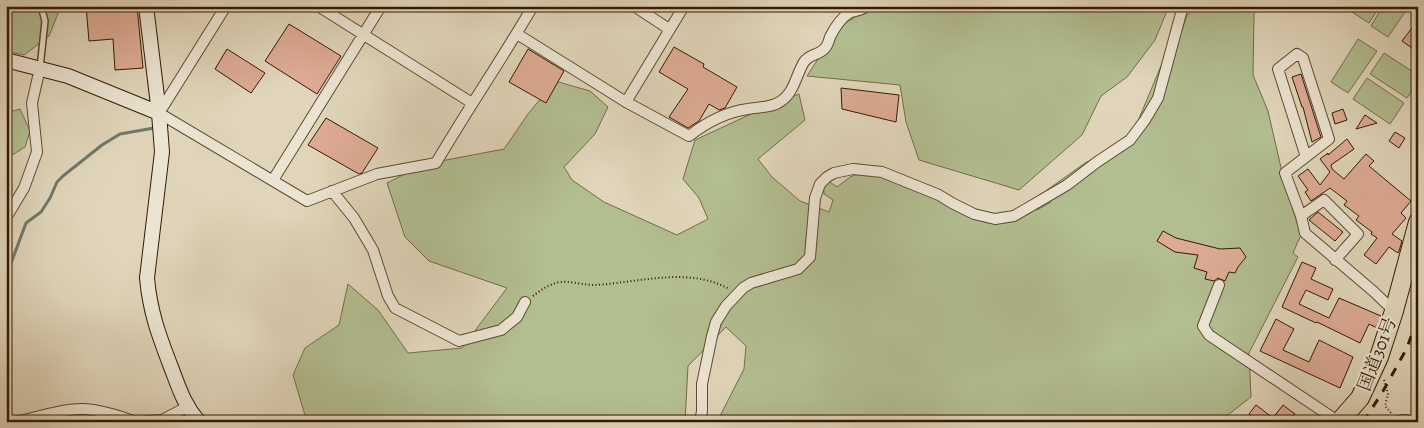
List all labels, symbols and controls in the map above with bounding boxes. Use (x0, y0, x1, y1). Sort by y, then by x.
street label: 国道301号 (1352, 314, 1402, 394)

